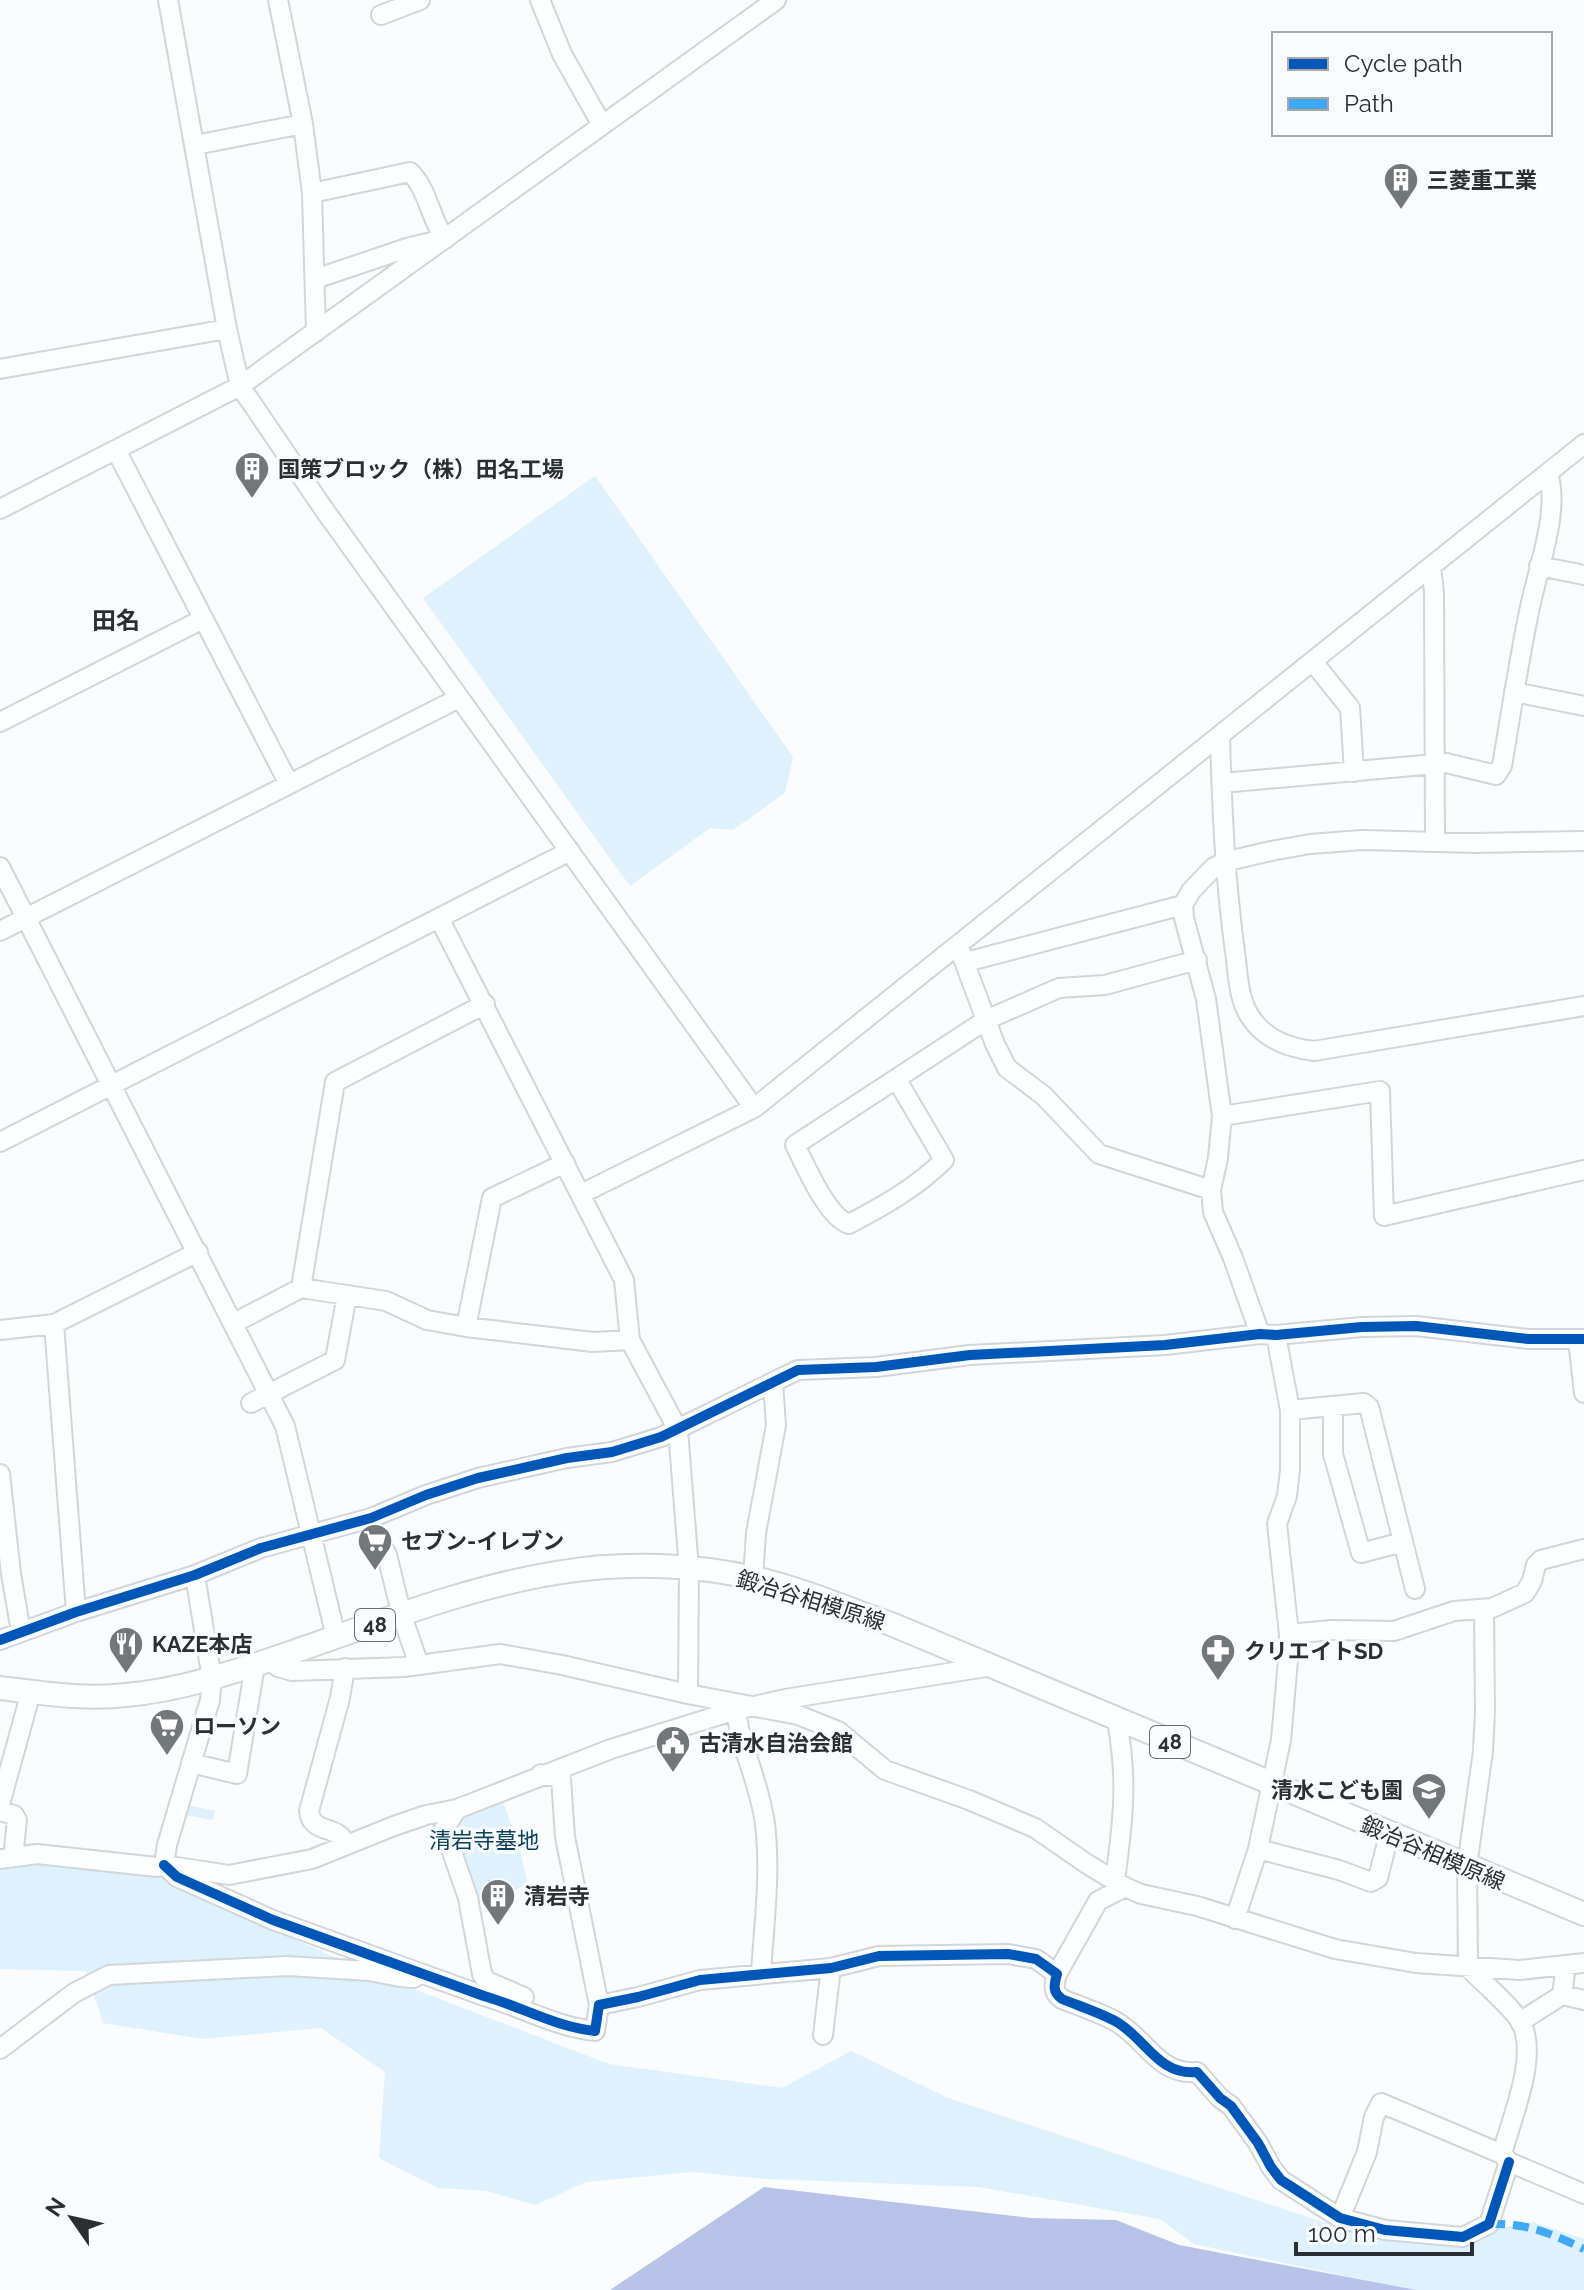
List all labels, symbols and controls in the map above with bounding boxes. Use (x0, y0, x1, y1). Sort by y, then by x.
legend (1272, 32, 1552, 136)
text: Cycle path (1344, 49, 1463, 78)
text: Path (1344, 89, 1394, 118)
building icon: 三菱重工業 (1382, 161, 1420, 211)
place label: 三菱重工業 (1427, 167, 1537, 193)
building icon: 国策ブロック（株）田名工場 (233, 450, 271, 500)
place label: 国策ブロック（株）田名工場 (278, 456, 564, 482)
district label: 田名 (92, 606, 140, 635)
supermarket icon: セブン-イレブン (356, 1522, 394, 1572)
place label: セブン-イレブン (401, 1528, 564, 1554)
street label: 鍛冶谷相模原線 (734, 1565, 888, 1635)
road number: 48 (355, 1609, 395, 1641)
restaurant icon: KAZE本店 (107, 1625, 145, 1675)
place label: KAZE本店 (152, 1631, 253, 1657)
pharmacy icon: クリエイトSD (1199, 1632, 1237, 1682)
place label: クリエイトSD (1244, 1638, 1383, 1664)
supermarket icon: ローソン (148, 1707, 186, 1757)
place label: ローソン (193, 1713, 281, 1739)
public building icon: 古清水自治会館 (654, 1724, 692, 1774)
road number: 48 (1150, 1726, 1190, 1758)
place label: 古清水自治会館 (699, 1730, 853, 1756)
school or university icon: 清水こども園 (1410, 1771, 1448, 1821)
place label: 清水こども園 (1271, 1777, 1403, 1803)
street label: 鍛冶谷相模原線 (1357, 1811, 1509, 1895)
park label: 清岩寺墓地 (429, 1827, 539, 1853)
building icon: 清岩寺 (479, 1877, 517, 1927)
place label: 清岩寺 (524, 1883, 590, 1909)
north arrow (32, 2178, 112, 2258)
text: N (40, 2193, 71, 2221)
scale bar (1296, 2206, 1472, 2256)
text: 100 m (1308, 2219, 1376, 2248)

